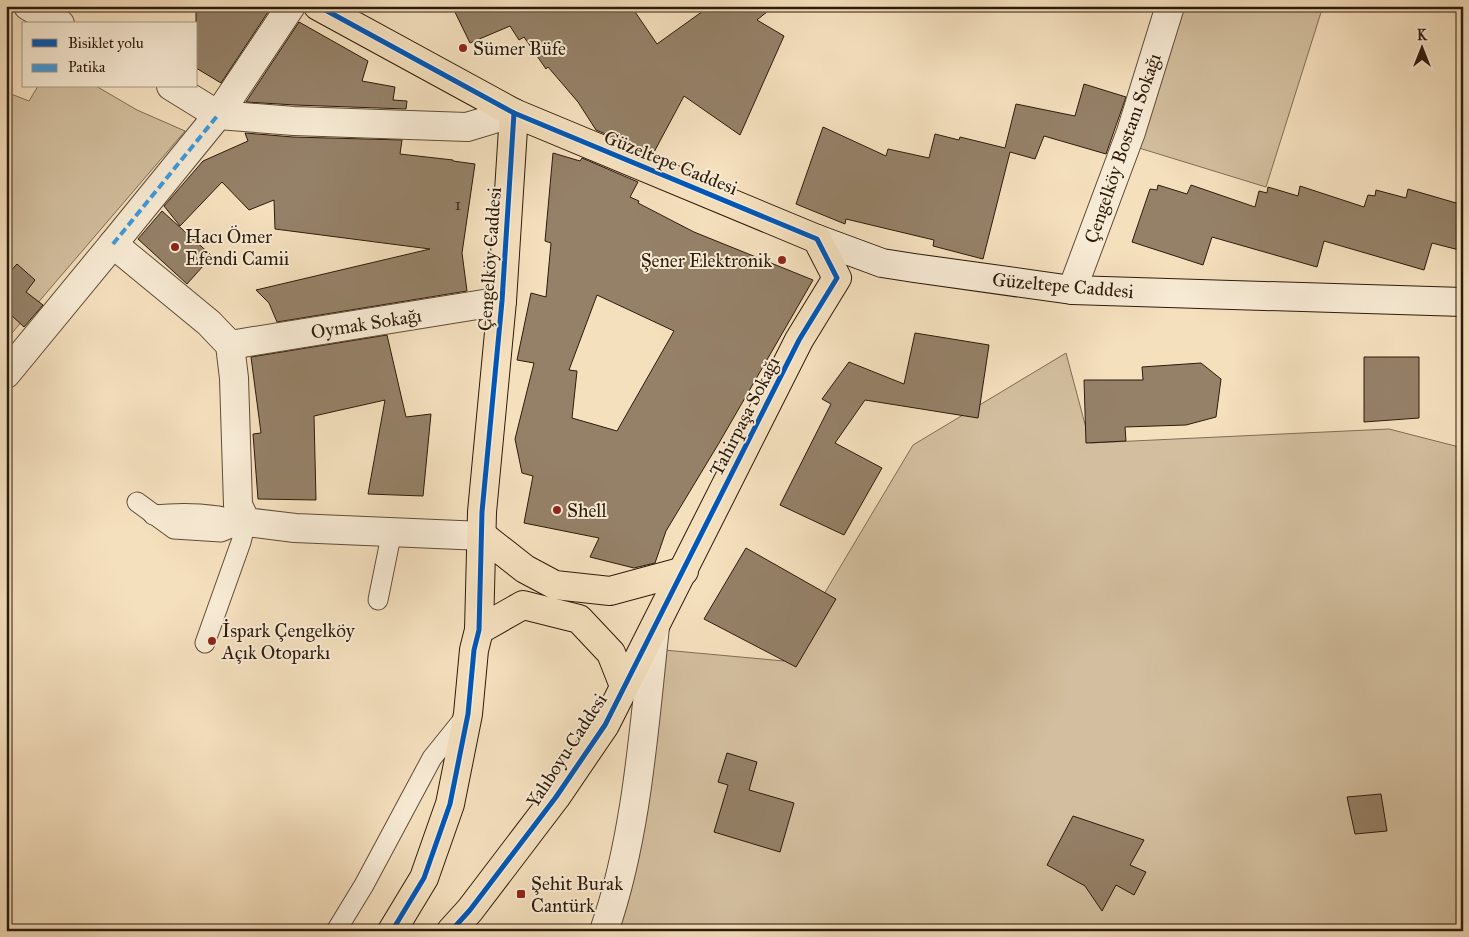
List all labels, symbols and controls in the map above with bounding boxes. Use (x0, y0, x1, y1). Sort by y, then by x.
legend (22, 22, 198, 88)
north arrow (1396, 22, 1446, 72)
text: K (1417, 27, 1428, 44)
text: Bisiklet yolu (68, 34, 144, 52)
place label: Sümer Büfe (473, 37, 566, 60)
marker: Sümer Büfe (457, 42, 469, 54)
street label: Çengelköy Bostanı Sokağı (1079, 50, 1167, 246)
text: Patika (68, 58, 106, 76)
street label: Güzeltepe Caddesi (601, 125, 741, 200)
street label: Çengelköy Caddesi (473, 186, 507, 332)
house number: 1 (455, 195, 461, 214)
place label: Hacı Ömer Efendi Camii (185, 225, 289, 270)
marker: Hacı Ömer Efendi Camii (169, 241, 181, 253)
place label: Şener Elektronik (641, 249, 772, 272)
marker: Şener Elektronik (776, 254, 788, 266)
street label: Güzeltepe Caddesi (991, 268, 1135, 303)
street label: Oymak Sokağı (309, 303, 423, 345)
street label: Tahirpaşa Sokağı (704, 353, 785, 480)
place label: Shell (567, 499, 607, 522)
marker: Shell (551, 504, 563, 516)
place label: İspark Çengelköy Açık Otoparkı (221, 619, 356, 664)
marker: İspark Çengelköy Açık Otoparkı (206, 635, 218, 647)
street label: Yalıboyu Caddesi (521, 689, 612, 812)
place label: Şehit Burak Cantürk (531, 872, 623, 917)
marker: Şehit Burak Cantürk (515, 888, 527, 900)

